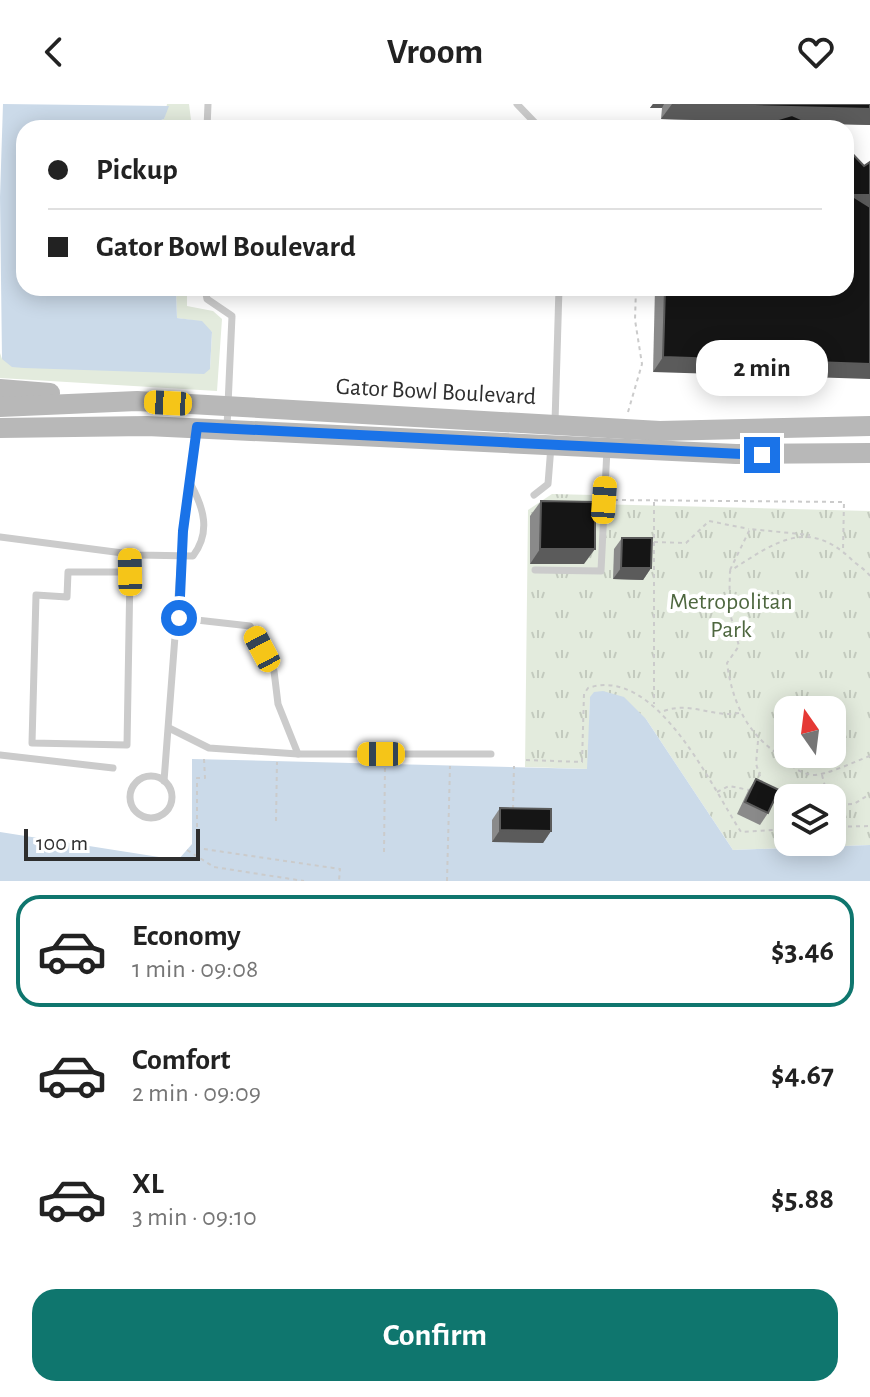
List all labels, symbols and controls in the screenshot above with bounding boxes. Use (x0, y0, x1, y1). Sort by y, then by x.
icon: back (32, 30, 76, 74)
icon: heart (794, 30, 838, 74)
text: Vroom (387, 34, 483, 70)
text: Pickup (96, 155, 178, 185)
text: Gator Bowl Boulevard (96, 232, 356, 262)
callout: 2 min (696, 339, 828, 395)
text: 2 min (733, 355, 791, 381)
street label: Gator Bowl Boulevard (335, 375, 537, 409)
car (143, 390, 193, 416)
route end (744, 437, 780, 473)
car (590, 475, 618, 525)
car (118, 548, 142, 596)
park label: Metropolitan Park (669, 590, 793, 642)
route start (161, 600, 197, 636)
car (240, 622, 284, 676)
north arrow (774, 696, 846, 768)
map controls (774, 696, 846, 856)
car (357, 742, 405, 766)
button: layers (774, 784, 846, 856)
scale bar (24, 825, 200, 861)
text: 100 m (36, 832, 88, 854)
icon: car (36, 915, 108, 987)
text: Economy (132, 921, 241, 951)
text: $3.46 (771, 936, 834, 966)
text: 1 min · 09:08 (132, 956, 258, 982)
icon: car (36, 1039, 108, 1111)
text: Comfort (132, 1045, 231, 1075)
text: $4.67 (771, 1060, 834, 1090)
text: 2 min · 09:09 (132, 1080, 261, 1106)
icon: car (36, 1163, 108, 1235)
text: XL (132, 1169, 164, 1199)
text: $5.88 (771, 1184, 834, 1214)
text: 3 min · 09:10 (132, 1204, 257, 1230)
button: Confirm (32, 1289, 838, 1381)

